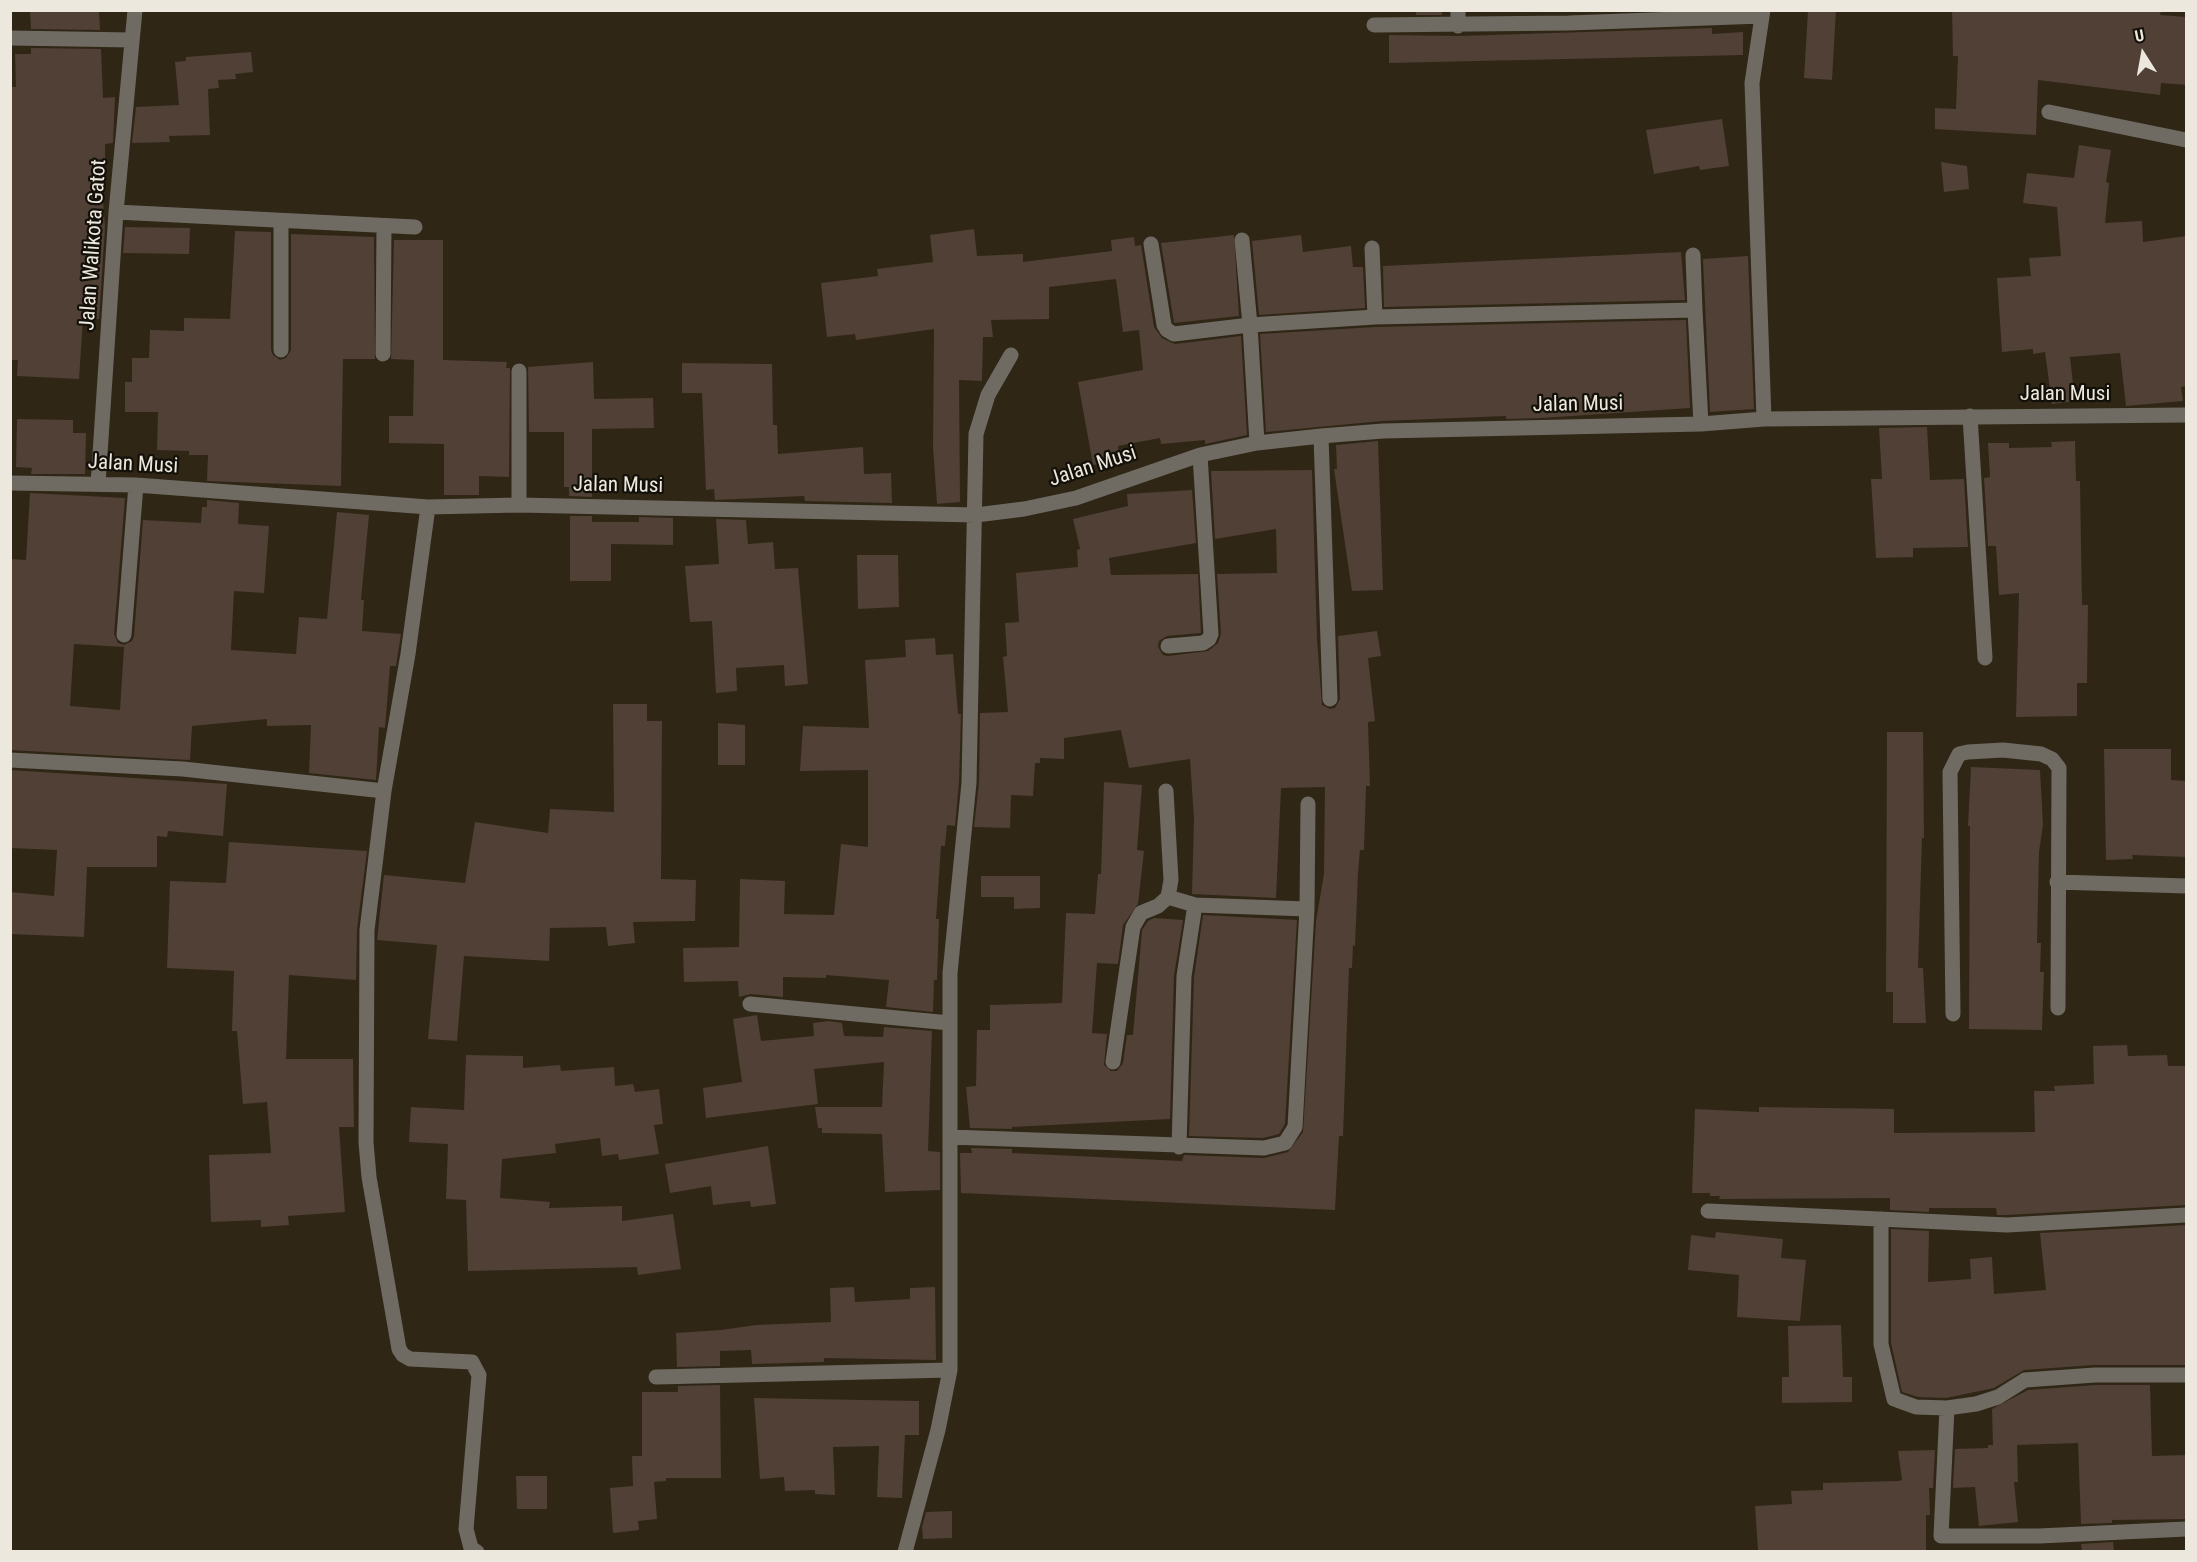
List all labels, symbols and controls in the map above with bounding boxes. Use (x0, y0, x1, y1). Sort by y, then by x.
north arrow (2113, 24, 2173, 84)
text: U (2133, 26, 2146, 46)
street label: Jalan Walikota Gatot (75, 158, 113, 332)
street label: Jalan Musi (2020, 382, 2110, 408)
street label: Jalan Musi (1533, 392, 1623, 418)
street label: Jalan Musi (1046, 441, 1140, 493)
street label: Jalan Musi (87, 450, 179, 480)
street label: Jalan Musi (573, 473, 663, 499)

